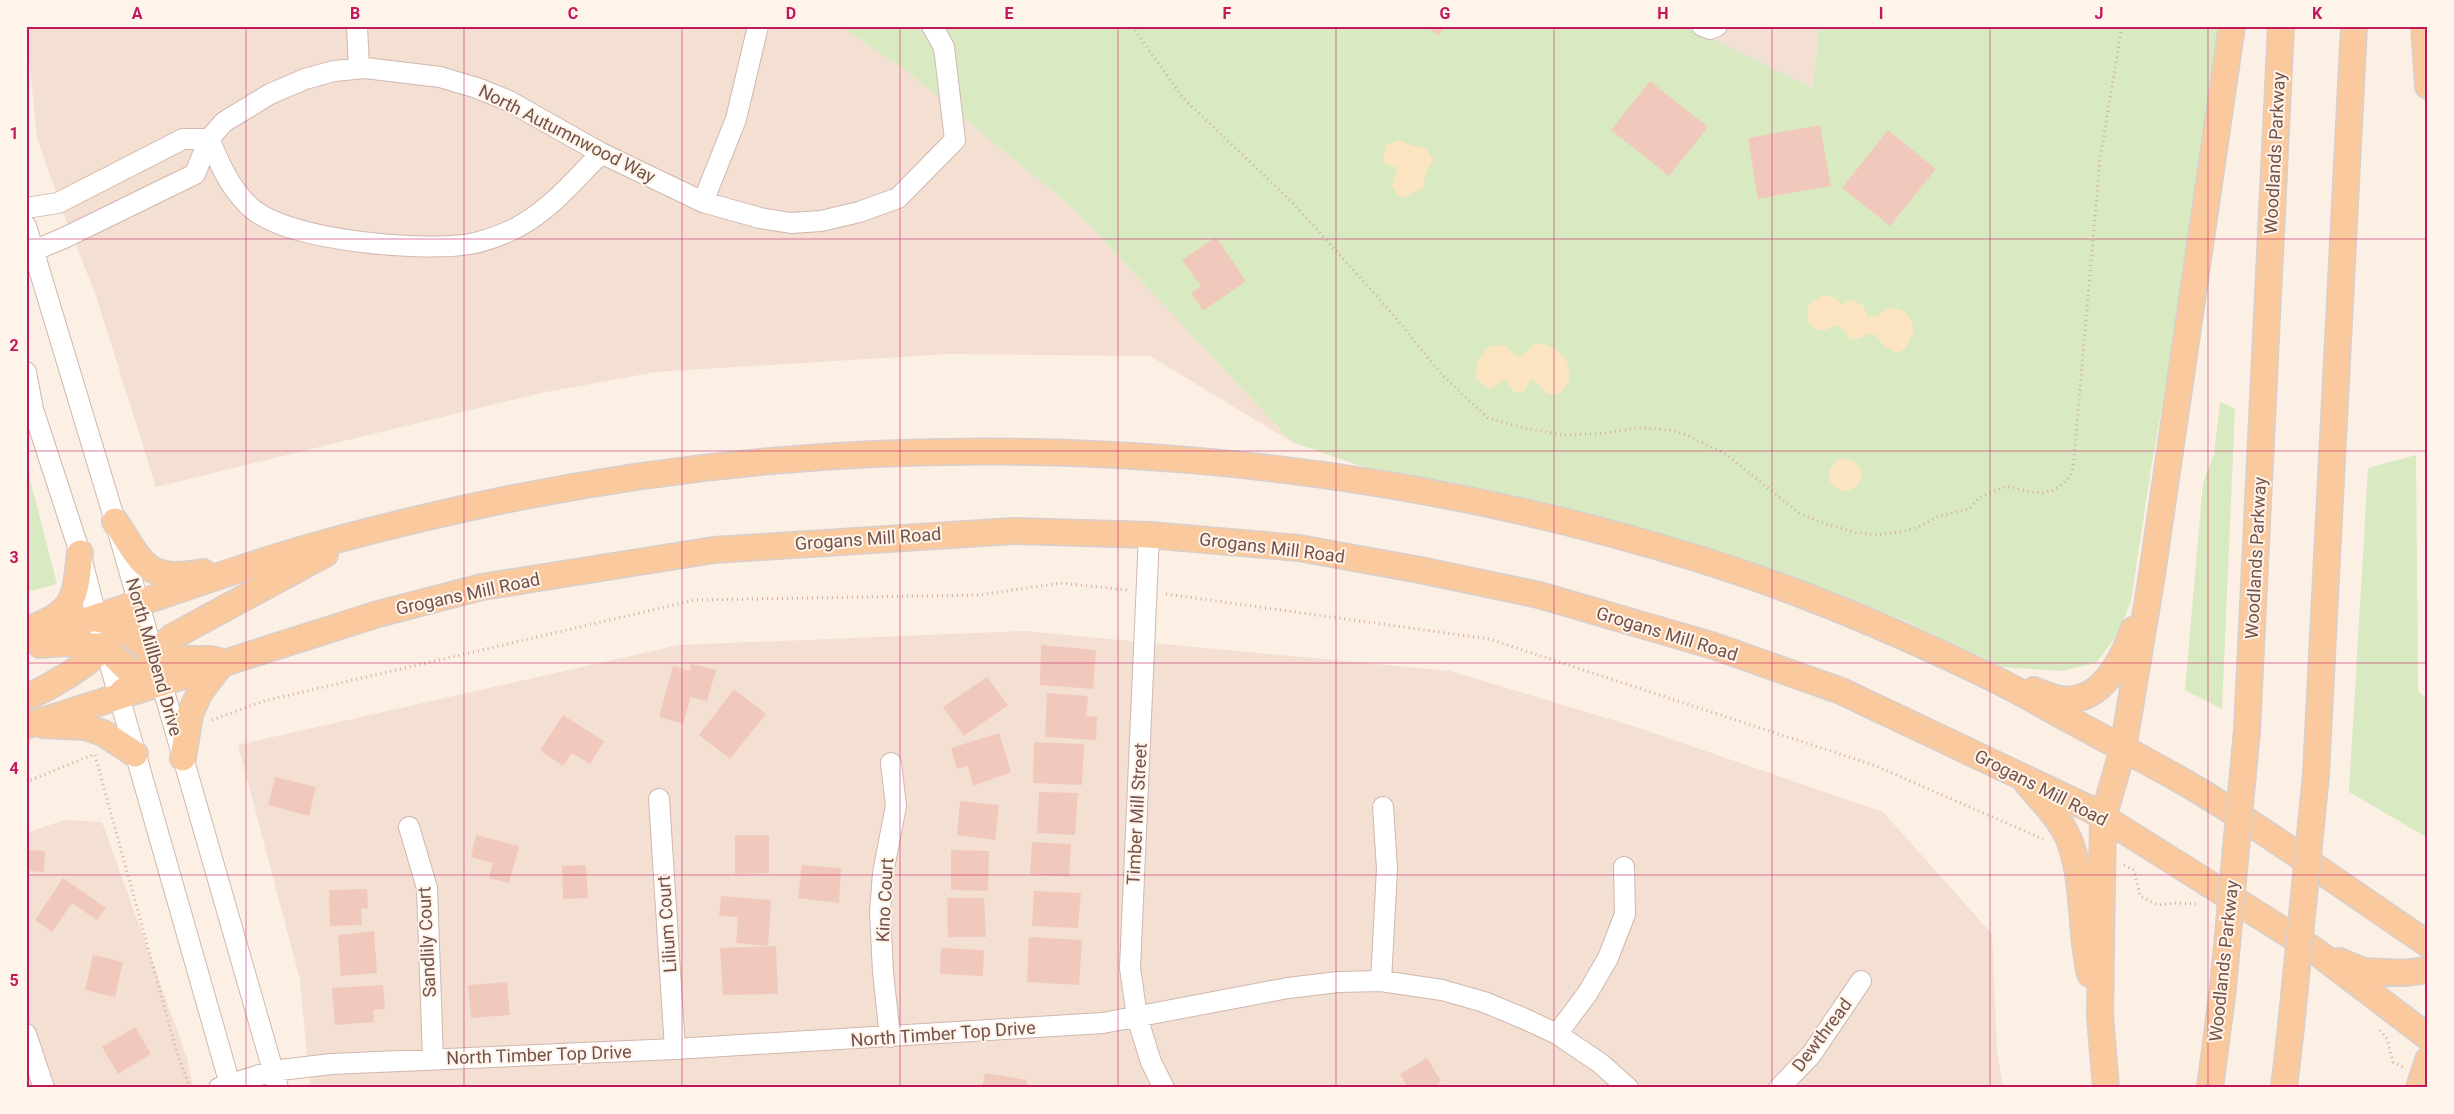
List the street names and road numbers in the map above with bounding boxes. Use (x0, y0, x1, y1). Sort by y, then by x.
street label: Woodlands Parkway (2260, 71, 2289, 235)
street label: North Autumnwood Way (475, 80, 660, 188)
street label: Woodlands Parkway (2241, 476, 2270, 640)
street label: Grogans Mill Road (794, 523, 942, 554)
street label: Grogans Mill Road (1198, 528, 1346, 567)
street label: Grogans Mill Road (394, 568, 542, 619)
street label: North Millbend Drive (122, 575, 187, 738)
street label: Grogans Mill Road (1594, 602, 1740, 665)
street label: Timber Mill Street (1122, 742, 1151, 885)
street label: Grogans Mill Road (1971, 745, 2111, 830)
street label: Kino Court (872, 857, 897, 943)
street label: Lilium Court (653, 875, 680, 973)
street label: Woodlands Parkway (2205, 879, 2242, 1043)
street label: Sandlily Court (413, 886, 440, 998)
street label: Dewthread (1787, 994, 1856, 1075)
street label: North Timber Top Drive (850, 1017, 1036, 1050)
street label: North Timber Top Drive (446, 1041, 632, 1068)

